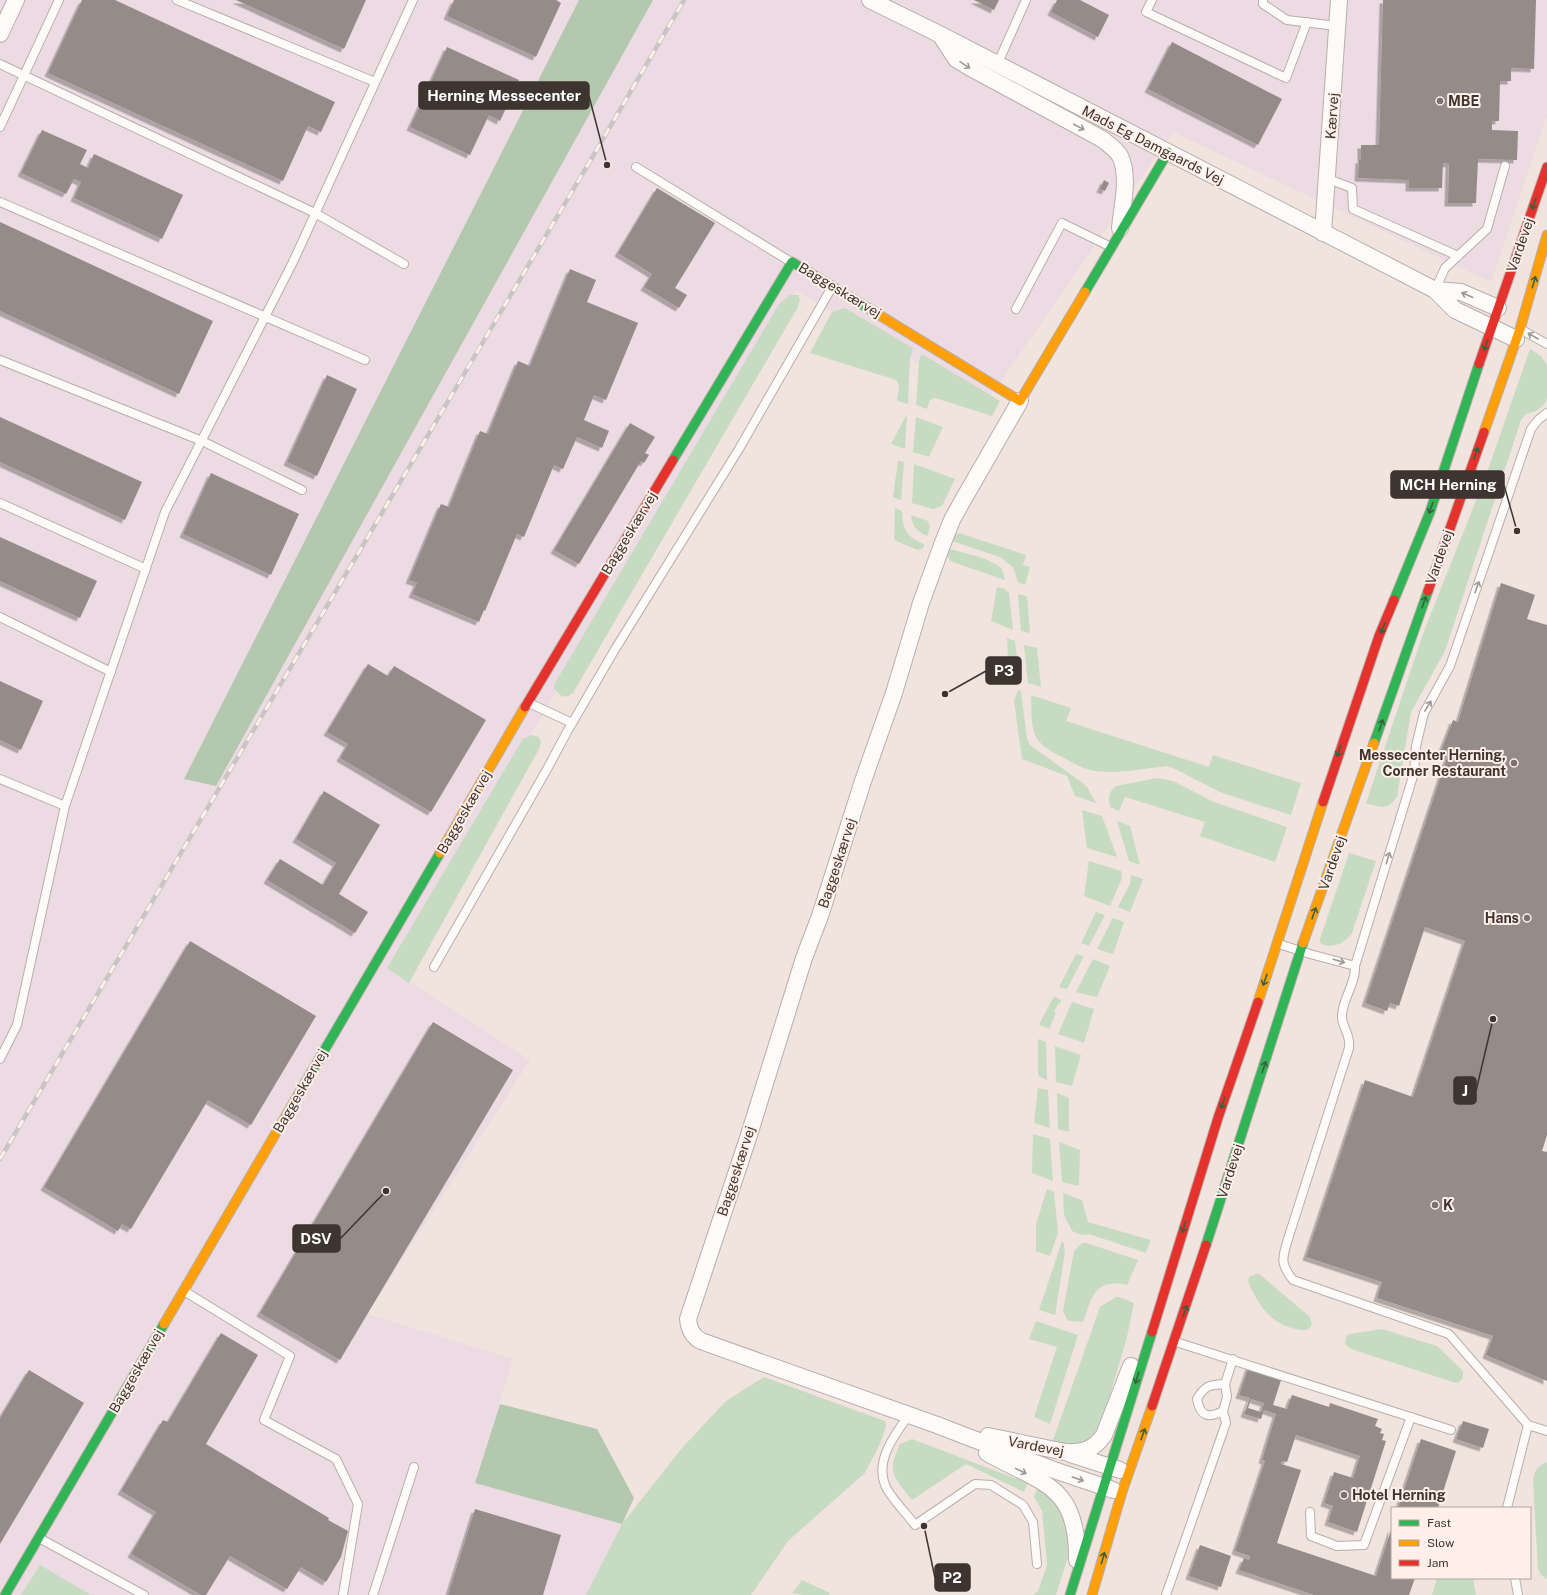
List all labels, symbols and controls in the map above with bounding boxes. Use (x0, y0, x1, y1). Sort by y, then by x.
one-way arrow (959, 61, 970, 69)
callout: Herning Messecenter (419, 82, 589, 109)
text: Herning Messecenter (427, 87, 581, 104)
street label: Kærvej (1322, 92, 1342, 140)
place label: MBE (1448, 93, 1480, 109)
marker: MBE (1435, 96, 1445, 106)
street label: Mads Eg Damgaards Vej (1079, 102, 1227, 188)
one-way arrow (1073, 124, 1085, 131)
one-way arrow (1530, 197, 1537, 210)
street label: Vardevej (1503, 216, 1537, 274)
street label: Baggeskærvej (796, 259, 884, 321)
one-way arrow (1530, 275, 1538, 288)
one-way arrow (1462, 290, 1474, 298)
one-way arrow (1528, 332, 1540, 340)
one-way arrow (1481, 338, 1489, 350)
one-way arrow (1472, 447, 1480, 459)
callout: MCH Herning (1391, 471, 1504, 498)
text: MCH Herning (1400, 476, 1497, 493)
street label: Baggeskærvej (598, 489, 660, 577)
one-way arrow (1426, 501, 1434, 513)
street label: Vardevej (1422, 528, 1456, 586)
one-way arrow (1474, 581, 1482, 593)
one-way arrow (1420, 596, 1428, 608)
one-way arrow (1378, 622, 1386, 634)
callout: P3 (986, 657, 1021, 684)
text: P3 (994, 662, 1014, 679)
one-way arrow (1424, 701, 1432, 712)
one-way arrow (1377, 719, 1385, 731)
one-way arrow (1335, 745, 1343, 757)
place label: Messecenter Herning, Corner Restaurant (1359, 747, 1506, 779)
marker: Messecenter Herning, Corner Restaurant (1509, 758, 1519, 768)
street label: Baggeskærvej (434, 767, 494, 857)
street label: Baggeskærvej (815, 816, 859, 910)
street label: Vardevej (1315, 834, 1349, 892)
one-way arrow (1385, 852, 1392, 865)
one-way arrow (1311, 908, 1319, 920)
place label: Hans (1485, 910, 1519, 926)
marker: Hans (1522, 913, 1532, 923)
one-way arrow (1332, 958, 1345, 966)
one-way arrow (1261, 974, 1269, 986)
street label: Baggeskærvej (270, 1046, 330, 1136)
one-way arrow (1260, 1062, 1268, 1074)
callout: J (1454, 1077, 1476, 1104)
text: J (1462, 1082, 1468, 1099)
one-way arrow (1219, 1096, 1226, 1109)
street label: Baggeskærvej (714, 1124, 758, 1218)
street label: Vardevej (1214, 1142, 1246, 1200)
place label: K (1443, 1197, 1453, 1213)
marker: K (1430, 1200, 1440, 1210)
one-way arrow (1180, 1221, 1187, 1234)
callout: DSV (293, 1225, 340, 1252)
text: DSV (300, 1230, 332, 1247)
one-way arrow (1182, 1304, 1189, 1317)
street label: Baggeskærvej (106, 1326, 166, 1416)
one-way arrow (1133, 1371, 1140, 1384)
one-way arrow (1139, 1428, 1147, 1440)
street label: Vardevej (1007, 1433, 1065, 1459)
one-way arrow (1014, 1468, 1026, 1475)
one-way arrow (1072, 1475, 1084, 1483)
place label: Hotel Herning (1352, 1487, 1446, 1503)
marker: Hotel Herning (1339, 1490, 1349, 1500)
legend (1391, 1507, 1531, 1579)
text: Fast (1427, 1516, 1452, 1530)
text: Slow (1427, 1536, 1455, 1550)
one-way arrow (1100, 1551, 1107, 1564)
text: Jam (1427, 1556, 1449, 1570)
callout: P2 (935, 1564, 970, 1591)
text: P2 (942, 1569, 962, 1586)

